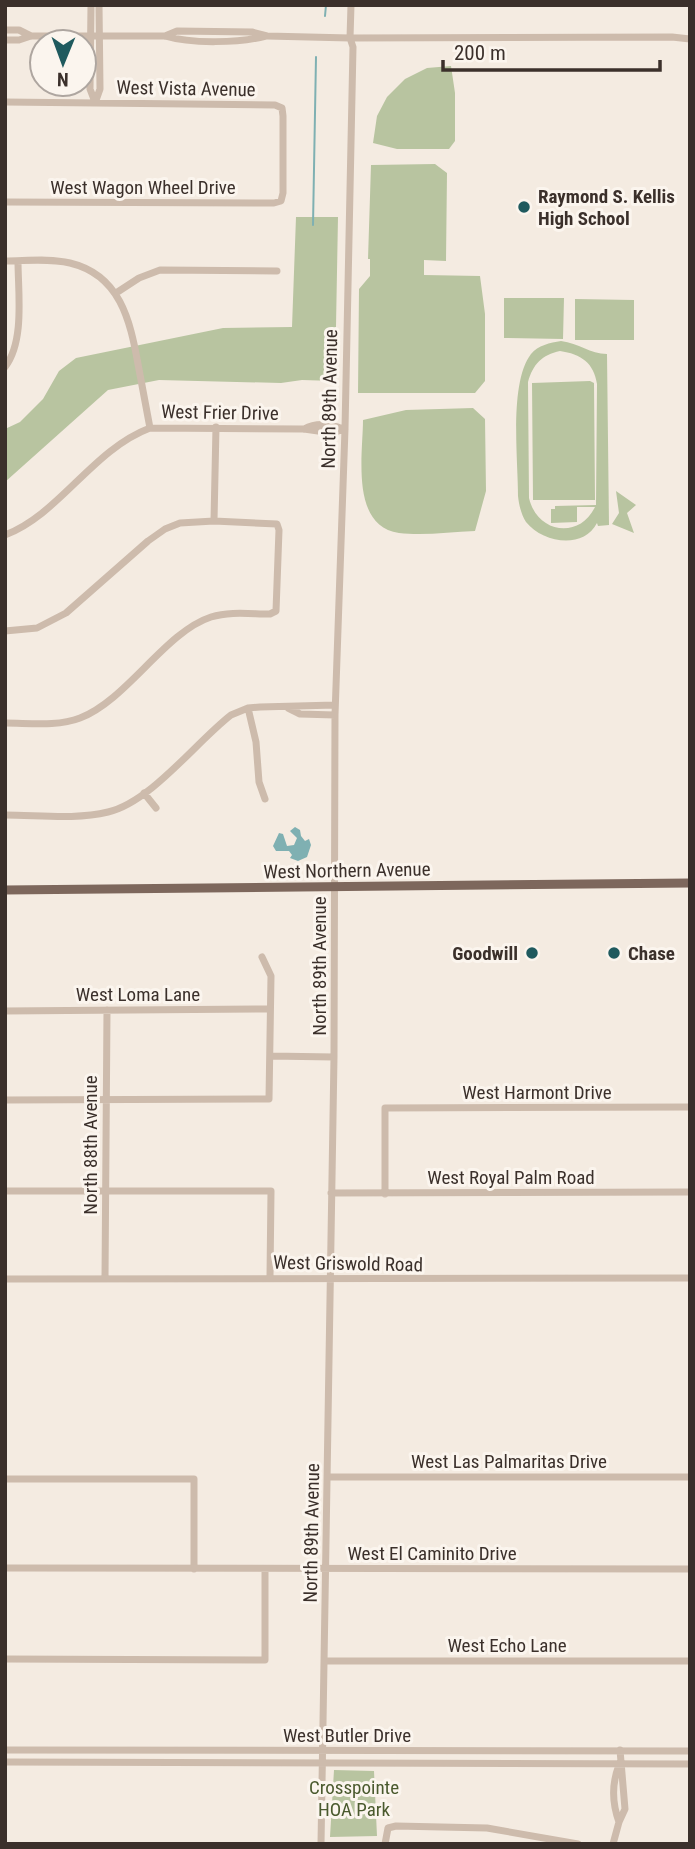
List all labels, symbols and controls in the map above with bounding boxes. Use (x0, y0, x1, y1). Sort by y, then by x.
north arrow (28, 28, 98, 98)
scale bar (443, 28, 660, 72)
text: 200 m (454, 41, 506, 65)
text: N (57, 68, 69, 91)
street label: West Vista Avenue (116, 76, 256, 101)
street label: West Wagon Wheel Drive (50, 176, 236, 199)
place label: Raymond S. Kellis High School (538, 185, 675, 230)
marker: Raymond S. Kellis High School (516, 199, 532, 215)
street label: North 89th Avenue (317, 329, 342, 469)
street label: West Frier Drive (161, 400, 279, 425)
street label: West Northern Avenue (263, 858, 431, 883)
street label: North 89th Avenue (308, 896, 331, 1036)
place label: Goodwill (452, 942, 518, 965)
place label: Chase (628, 942, 675, 965)
marker: Goodwill (524, 945, 540, 961)
marker: Chase (606, 945, 622, 961)
street label: West Loma Lane (76, 983, 200, 1006)
street label: North 88th Avenue (79, 1075, 102, 1215)
street label: West Harmont Drive (462, 1081, 612, 1104)
street label: West Royal Palm Road (427, 1166, 595, 1189)
street label: West Griswold Road (273, 1251, 423, 1276)
street label: West Las Palmaritas Drive (411, 1450, 607, 1473)
street label: North 89th Avenue (299, 1463, 324, 1603)
street label: West El Caminito Drive (347, 1542, 517, 1565)
street label: West Echo Lane (447, 1634, 567, 1657)
street label: West Butler Drive (283, 1724, 411, 1747)
park label: Crosspointe HOA Park (309, 1776, 399, 1821)

